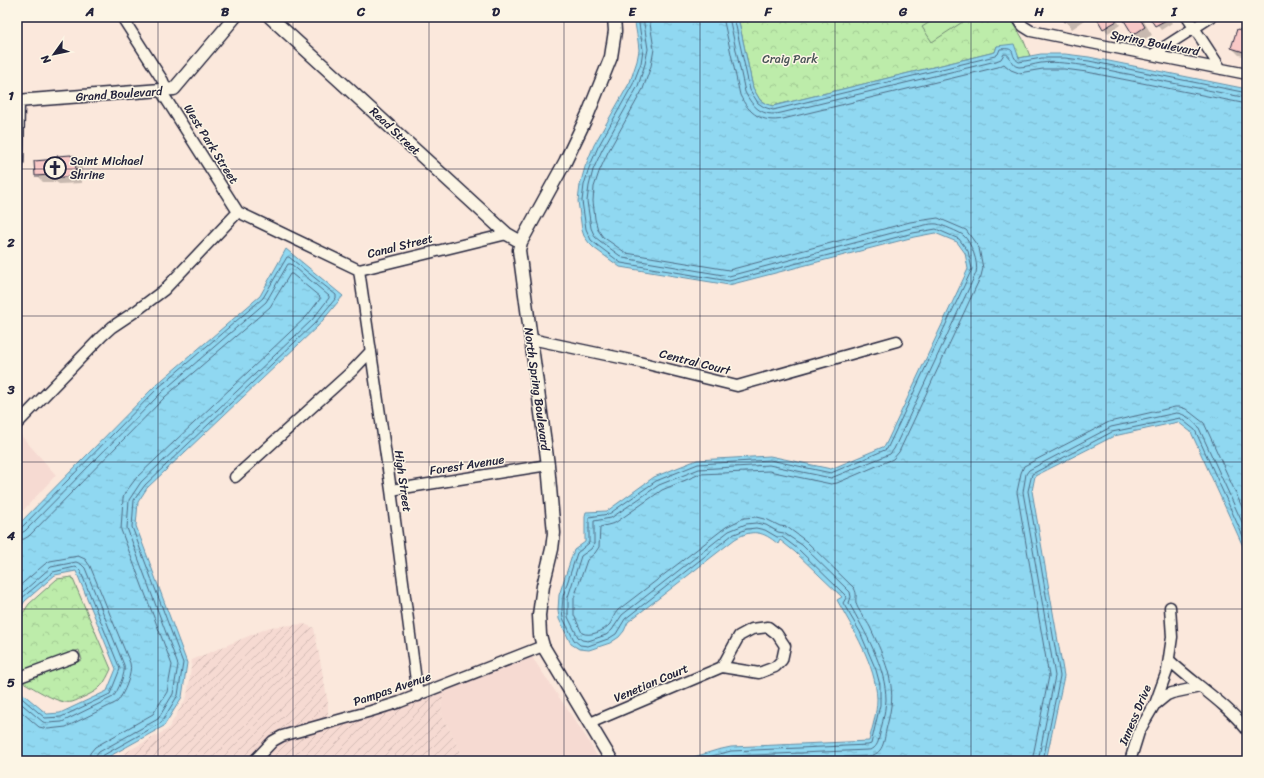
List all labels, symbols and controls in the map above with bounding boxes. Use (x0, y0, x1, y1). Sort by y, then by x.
text: A (85, 0, 94, 23)
text: B (221, 0, 230, 23)
text: C (356, 0, 366, 23)
text: D (492, 0, 500, 23)
text: E (628, 0, 637, 23)
text: F (763, 0, 772, 23)
text: G (898, 0, 908, 23)
text: H (1033, 0, 1044, 23)
text: I (1170, 0, 1178, 23)
street label: Spring Boulevard (1109, 24, 1202, 63)
north arrow (34, 34, 74, 74)
park label: Craig Park (762, 48, 818, 70)
text: N (36, 50, 57, 68)
street label: Grand Boulevard (75, 80, 165, 108)
text: 1 (8, 84, 14, 107)
street label: West Park Street (178, 100, 244, 188)
street label: Read Street (364, 101, 426, 161)
place label: Saint Michael Shrine (70, 150, 144, 186)
church icon: Saint Michael Shrine (42, 155, 68, 181)
street label: Canal Street (365, 227, 435, 265)
text: 2 (6, 231, 15, 254)
street label: North Spring Boulevard (517, 326, 557, 453)
street label: Central Court (657, 343, 734, 382)
text: 3 (6, 378, 15, 401)
street label: Forest Avenue (428, 448, 506, 482)
street label: High Street (388, 449, 418, 513)
text: 4 (6, 524, 16, 547)
street label: Venetian Court (610, 657, 692, 709)
street label: Pampas Avenue (350, 665, 434, 713)
text: 5 (7, 671, 15, 694)
street label: Inness Drive (1112, 681, 1158, 750)

